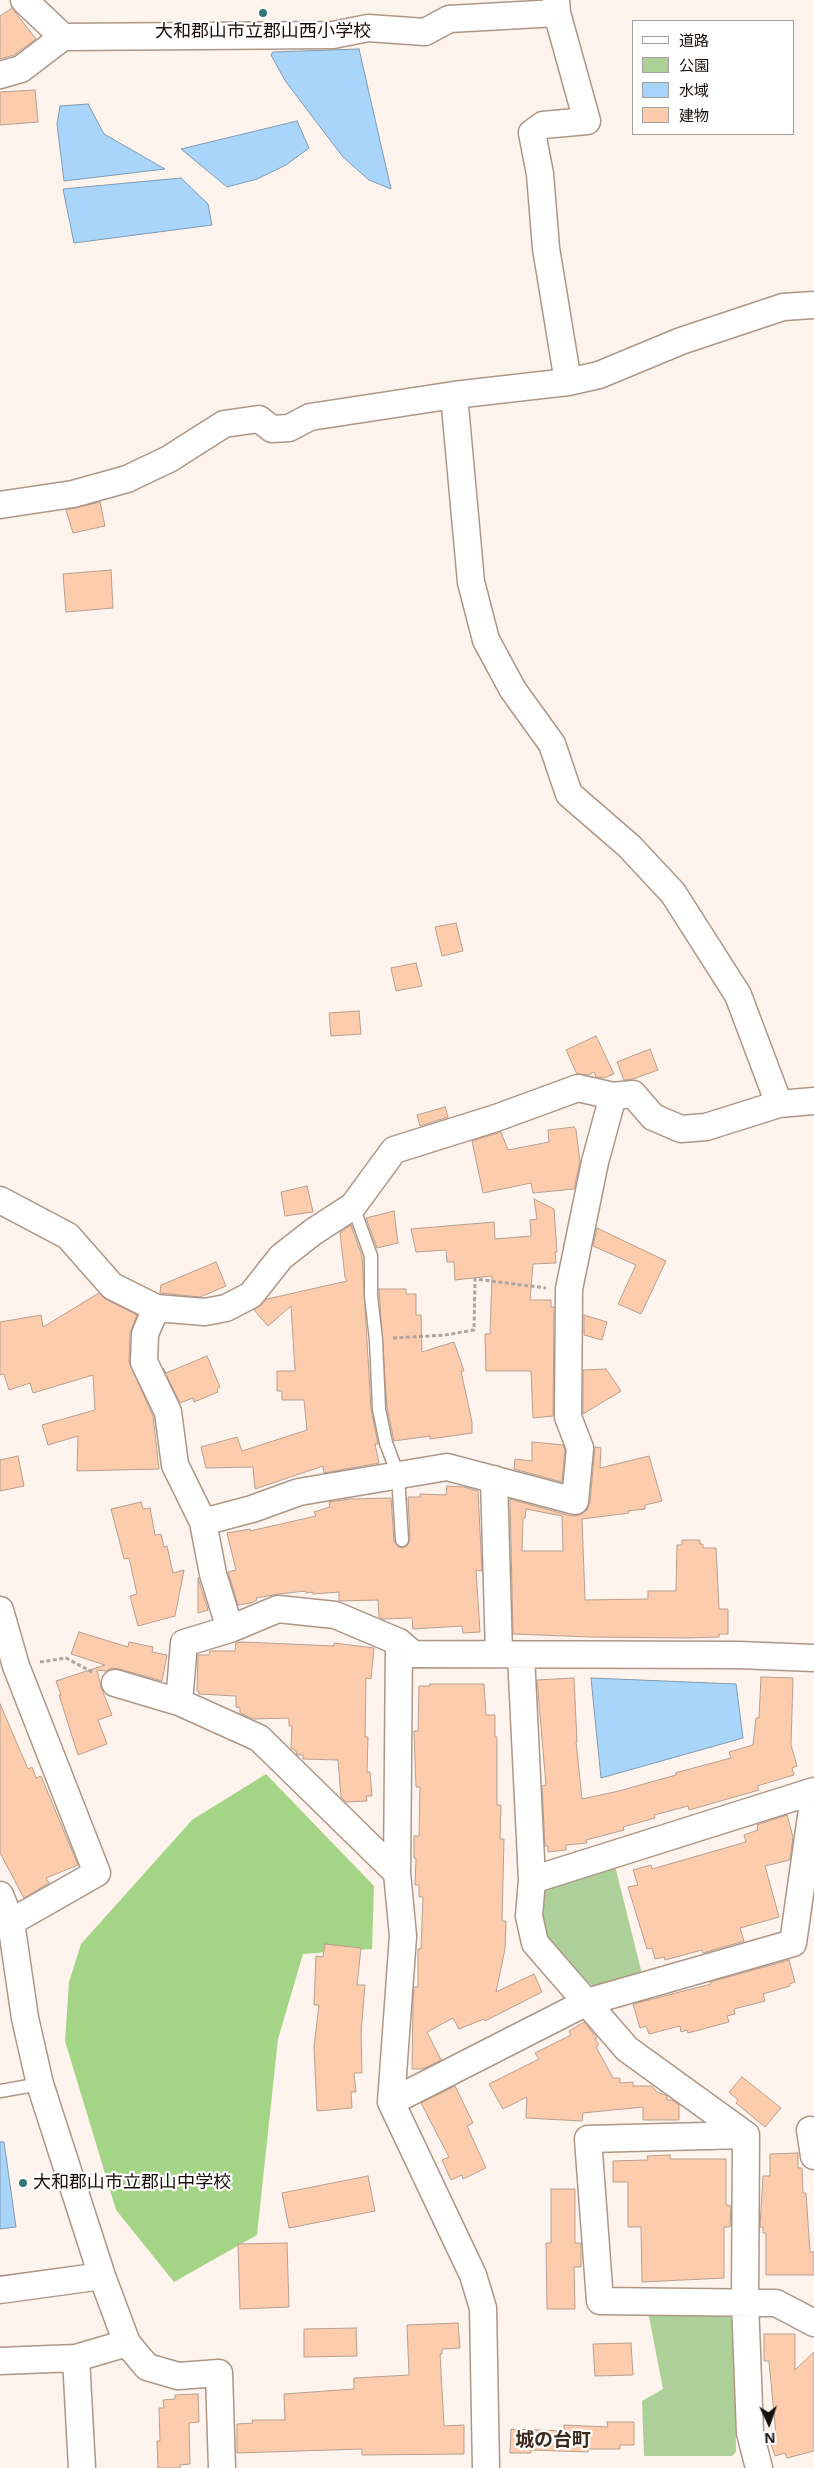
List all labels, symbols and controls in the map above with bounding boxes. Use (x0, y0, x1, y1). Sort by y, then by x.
marker: 大和郡山市立郡山西小学校 (257, 7, 269, 19)
legend (632, 20, 794, 135)
place label: 大和郡山市立郡山西小学校 (155, 21, 371, 43)
text: 道路 (679, 30, 709, 50)
text: 公園 (679, 55, 709, 75)
text: 水域 (679, 80, 709, 100)
text: 建物 (679, 105, 709, 125)
place label: 大和郡山市立郡山中学校 (33, 2172, 231, 2194)
marker: 大和郡山市立郡山中学校 (17, 2177, 29, 2189)
north arrow (744, 2398, 794, 2448)
text: N (764, 2429, 776, 2448)
district label: 城の台町 (515, 2430, 591, 2452)

